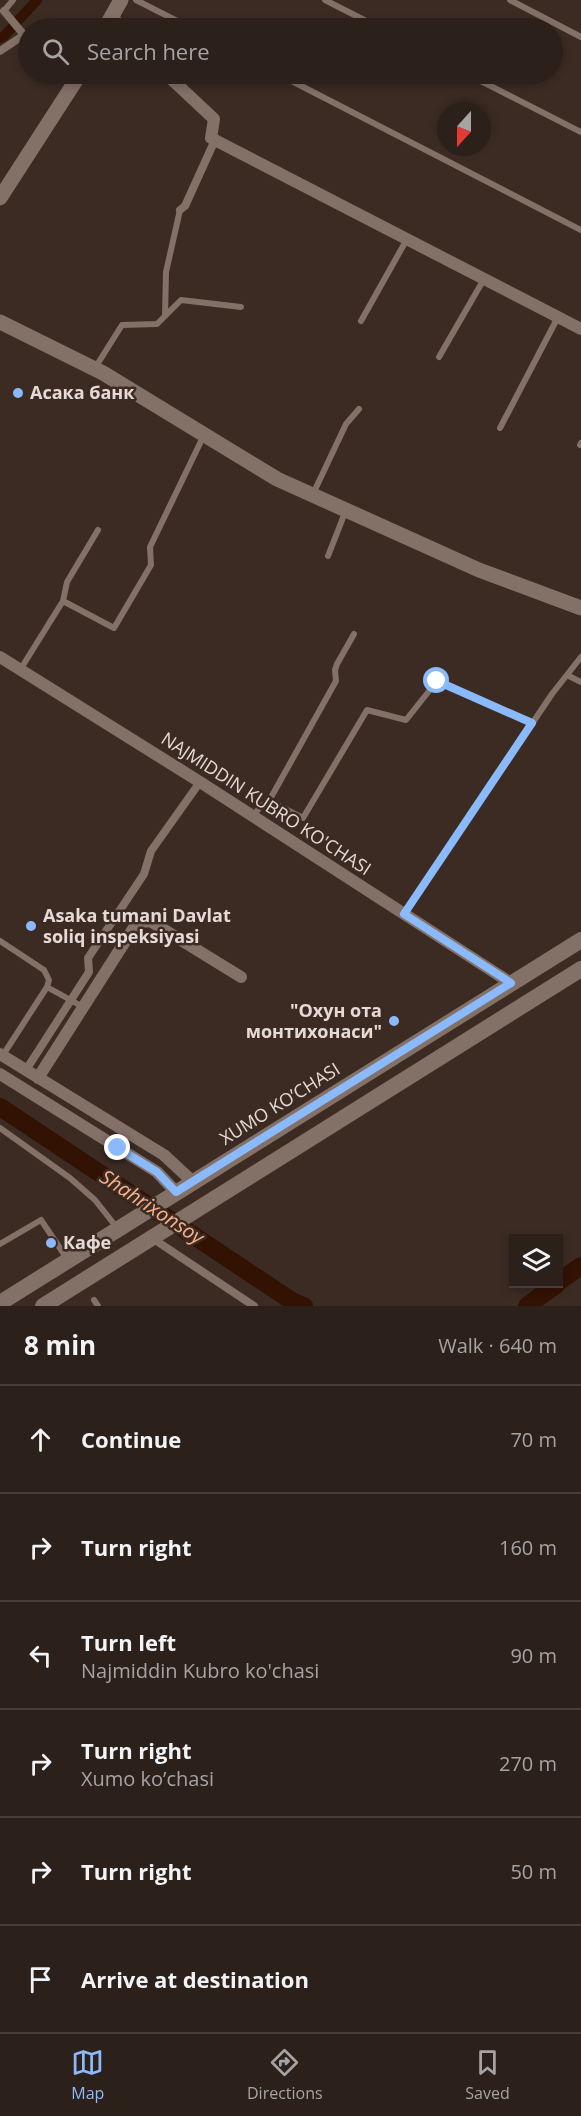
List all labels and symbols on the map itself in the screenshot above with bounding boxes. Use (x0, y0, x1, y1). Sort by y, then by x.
north arrow (437, 102, 491, 156)
place label: Асака банк (30, 380, 135, 404)
marker: Асака банк (11, 386, 25, 400)
route start (423, 667, 449, 693)
street label: NAJMIDDIN KUBRO KO'CHASI (157, 726, 376, 880)
place label: Asaka tumani Davlat soliq inspeksiyasi (43, 903, 231, 948)
marker: Asaka tumani Davlat soliq inspeksiyasi (24, 919, 38, 933)
place label: "Охун ота монтихонаси" (246, 998, 382, 1043)
marker: "Охун ота монтихонаси" (387, 1014, 401, 1028)
street label: XUMO KO’CHASI (215, 1057, 344, 1150)
route end (104, 1134, 130, 1160)
water label: Shahrixonsoy (95, 1163, 211, 1251)
place label: Кафе (63, 1230, 111, 1254)
marker: Кафе (44, 1236, 58, 1250)

